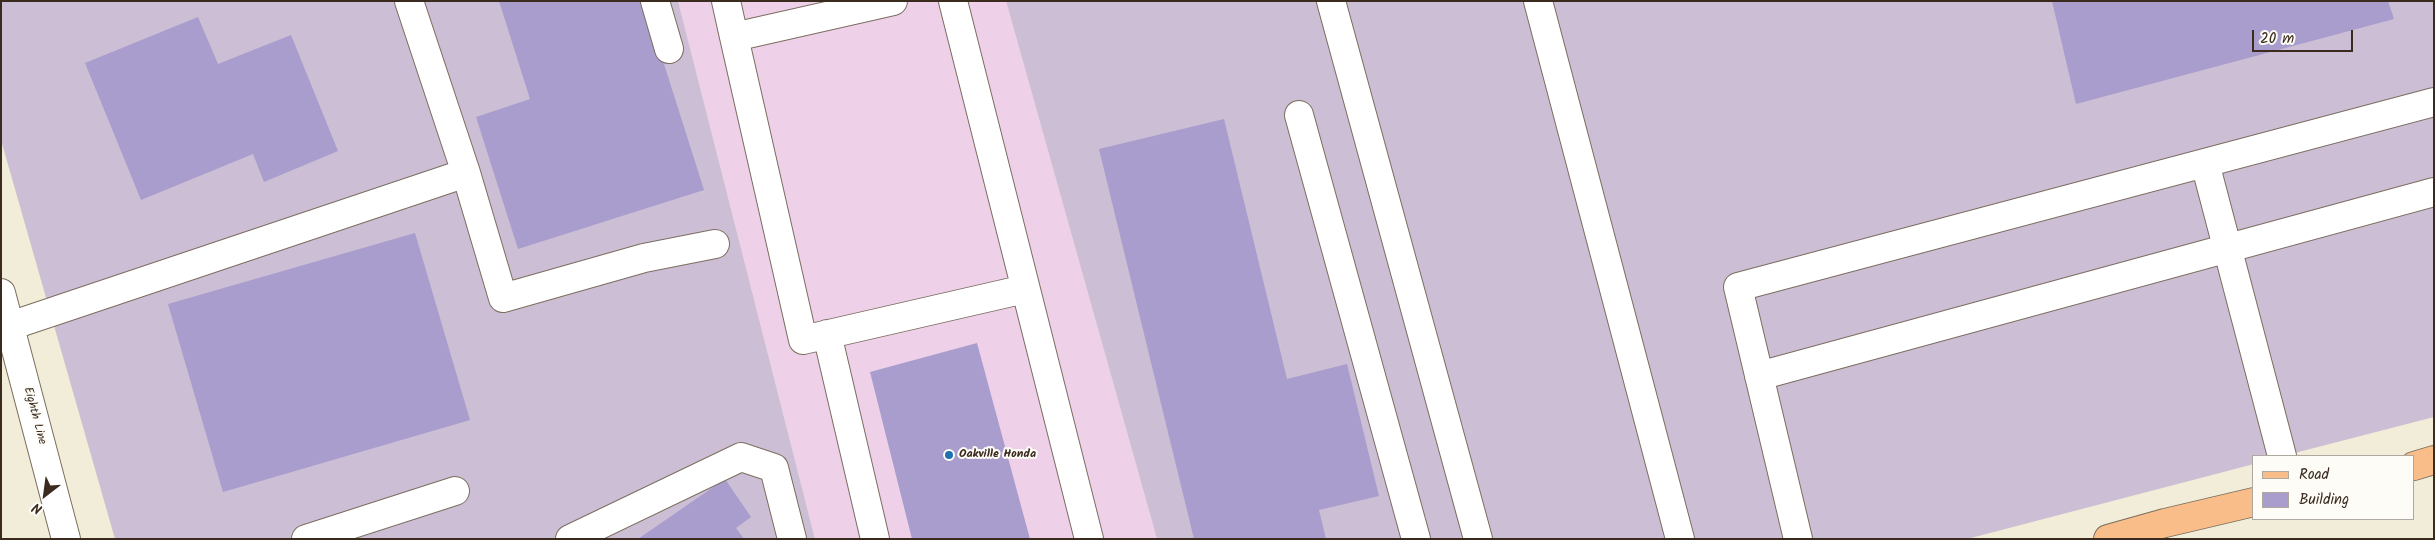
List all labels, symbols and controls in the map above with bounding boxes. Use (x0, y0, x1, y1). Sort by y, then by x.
scale bar (2255, 20, 2356, 52)
text: 20 m (2260, 27, 2294, 51)
street label: Eighth Line (19, 386, 49, 446)
place label: Oakville Honda (959, 448, 1036, 462)
marker: Oakville Honda (943, 449, 955, 461)
legend (2252, 455, 2415, 520)
text: Road (2299, 463, 2329, 487)
north arrow (20, 470, 70, 520)
text: Building (2299, 488, 2349, 512)
text: N (28, 496, 47, 520)

